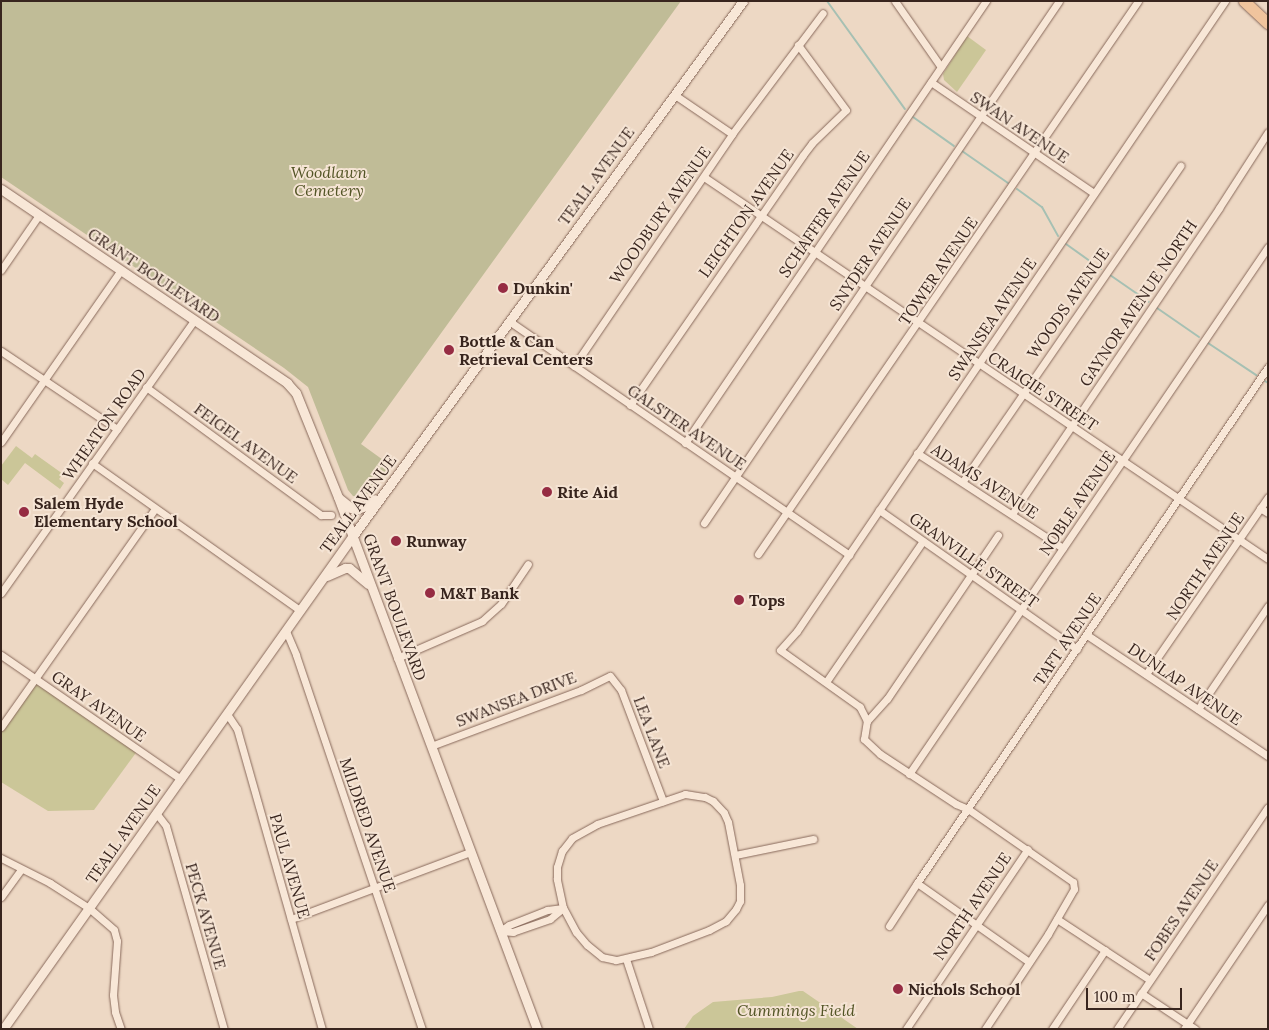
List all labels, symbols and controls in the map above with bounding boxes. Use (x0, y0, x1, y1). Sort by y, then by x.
street label: SWAN AVENUE (967, 87, 1073, 167)
street label: TEALL AVENUE (554, 123, 638, 229)
street label: WOODBURY AVENUE (605, 143, 715, 287)
street label: LEIGHTON AVENUE (694, 145, 798, 281)
street label: SCHAFFER AVENUE (775, 147, 873, 281)
park label: Woodlawn Cemetery (291, 162, 367, 200)
street label: SNYDER AVENUE (825, 194, 915, 314)
street label: TOWER AVENUE (895, 213, 981, 329)
street label: GAYNOR AVENUE NORTH (1075, 216, 1201, 390)
street label: GRANT BOULEVARD (84, 224, 224, 326)
street label: WOODS AVENUE (1023, 244, 1113, 362)
street label: SWANSEA AVENUE (944, 254, 1040, 384)
place label: Dunkin' (513, 278, 573, 298)
marker: Dunkin' (497, 282, 509, 294)
place label: Bottle & Can Retrieval Centers (459, 331, 593, 369)
marker: Bottle & Can Retrieval Centers (443, 344, 455, 356)
street label: CRAIGIE STREET (984, 347, 1102, 435)
street label: WHEATON ROAD (58, 365, 150, 483)
street label: GALSTER AVENUE (624, 380, 750, 474)
street label: FEIGEL AVENUE (190, 399, 302, 487)
street label: ADAMS AVENUE (928, 439, 1042, 523)
street label: NOBLE AVENUE (1035, 447, 1119, 559)
street label: TEALL AVENUE (316, 451, 400, 557)
place label: Rite Aid (557, 482, 618, 502)
marker: Rite Aid (541, 486, 553, 498)
place label: Salem Hyde Elementary School (34, 493, 178, 531)
marker: Salem Hyde Elementary School (18, 506, 30, 518)
street label: GRANVILLE STREET (906, 508, 1042, 612)
street label: NORTH AVENUE (1162, 509, 1248, 623)
street label: GRANT BOULEVARD (359, 531, 431, 683)
place label: Runway (406, 531, 467, 551)
marker: Runway (390, 535, 402, 547)
place label: M&T Bank (440, 583, 519, 603)
marker: M&T Bank (424, 587, 436, 599)
street label: TAFT AVENUE (1029, 589, 1105, 689)
place label: Tops (749, 590, 785, 610)
marker: Tops (733, 594, 745, 606)
street label: DUNLAP AVENUE (1124, 639, 1246, 729)
street label: GRAY AVENUE (48, 666, 150, 746)
street label: SWANSEA DRIVE (453, 667, 579, 731)
street label: LEA LANE (630, 694, 674, 770)
street label: MILDRED AVENUE (336, 755, 400, 895)
street label: TEALL AVENUE (82, 781, 164, 887)
street label: PAUL AVENUE (266, 811, 314, 921)
street label: NORTH AVENUE (929, 849, 1015, 963)
street label: FOBES AVENUE (1140, 856, 1222, 964)
street label: PECK AVENUE (182, 861, 230, 971)
scale bar (1089, 978, 1185, 1010)
place label: Nichols School (908, 979, 1020, 999)
marker: Nichols School (892, 983, 904, 995)
text: 100 m (1094, 987, 1135, 1006)
park label: Cummings Field (737, 1000, 855, 1020)

